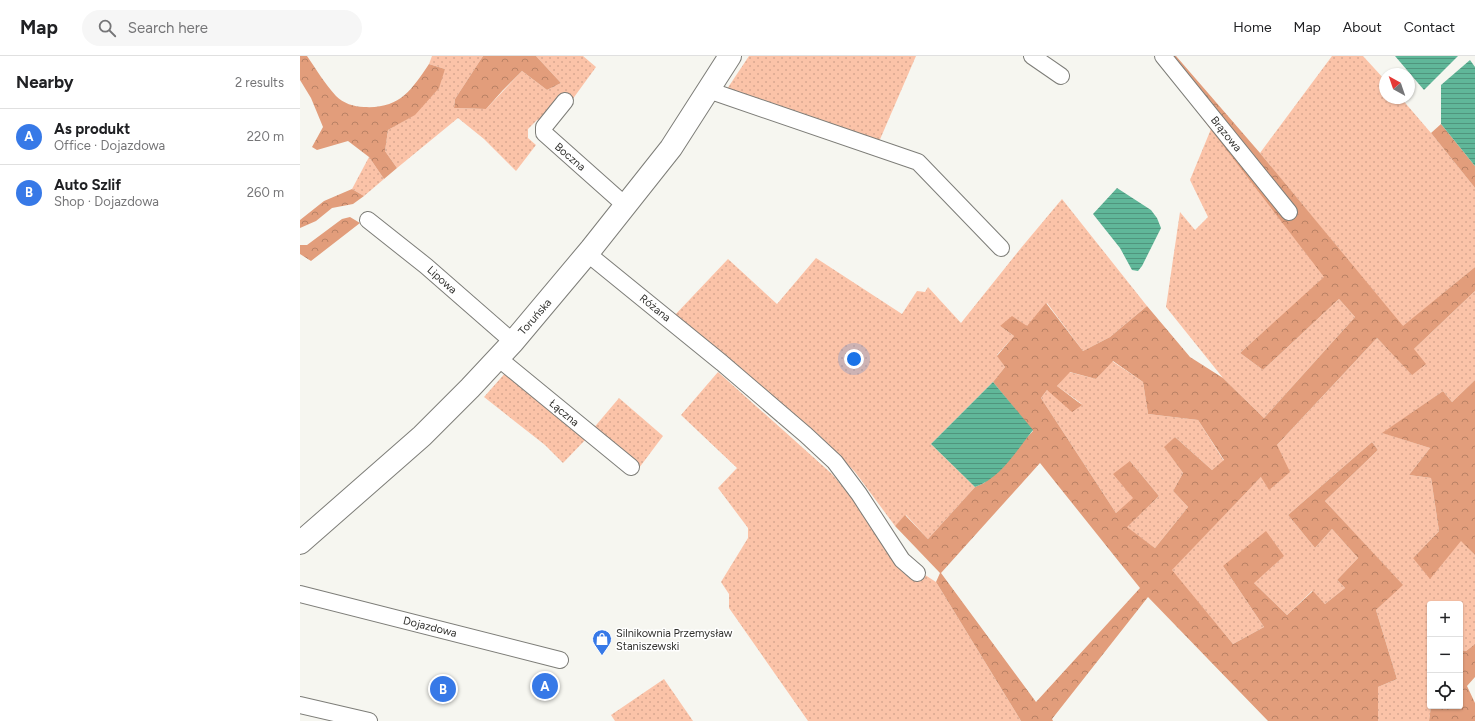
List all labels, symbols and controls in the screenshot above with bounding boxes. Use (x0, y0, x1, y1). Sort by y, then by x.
search box (82, 10, 362, 46)
text: Map (20, 16, 58, 39)
icon: search (96, 17, 118, 39)
text: Search here (128, 19, 208, 37)
text: Home (1233, 19, 1272, 36)
text: Map (1294, 19, 1321, 36)
text: About (1343, 19, 1382, 36)
text: Contact (1404, 19, 1455, 36)
north arrow (1379, 68, 1415, 104)
text: Nearby (16, 72, 74, 92)
text: 2 results (235, 75, 284, 90)
street label: Brązowa (1208, 114, 1244, 154)
text: As produkt (54, 120, 130, 138)
text: A (24, 129, 34, 144)
text: 220 m (247, 129, 284, 144)
text: Office · Dojazdowa (54, 138, 165, 153)
street label: Boczna (552, 140, 588, 174)
text: Auto Szlif (54, 176, 121, 194)
text: B (25, 185, 33, 200)
text: 260 m (247, 185, 284, 200)
text: Shop · Dojazdowa (54, 194, 159, 209)
street label: Lipowa (425, 263, 459, 297)
street label: Różana (637, 292, 673, 324)
street label: Toruńska (516, 296, 554, 338)
your location (844, 349, 864, 369)
street label: Łączna (547, 397, 581, 429)
map controls (1427, 601, 1463, 709)
button: + (1427, 601, 1463, 637)
street label: Dojazdowa (402, 614, 458, 640)
place label: Silnikownia Przemysław Staniszewski (616, 627, 733, 653)
shop icon: Silnikownia Przemysław Staniszewski (591, 628, 613, 656)
button: − (1427, 637, 1463, 673)
pin: A (532, 671, 558, 701)
button: locate (1427, 673, 1463, 709)
pin: B (430, 674, 456, 704)

